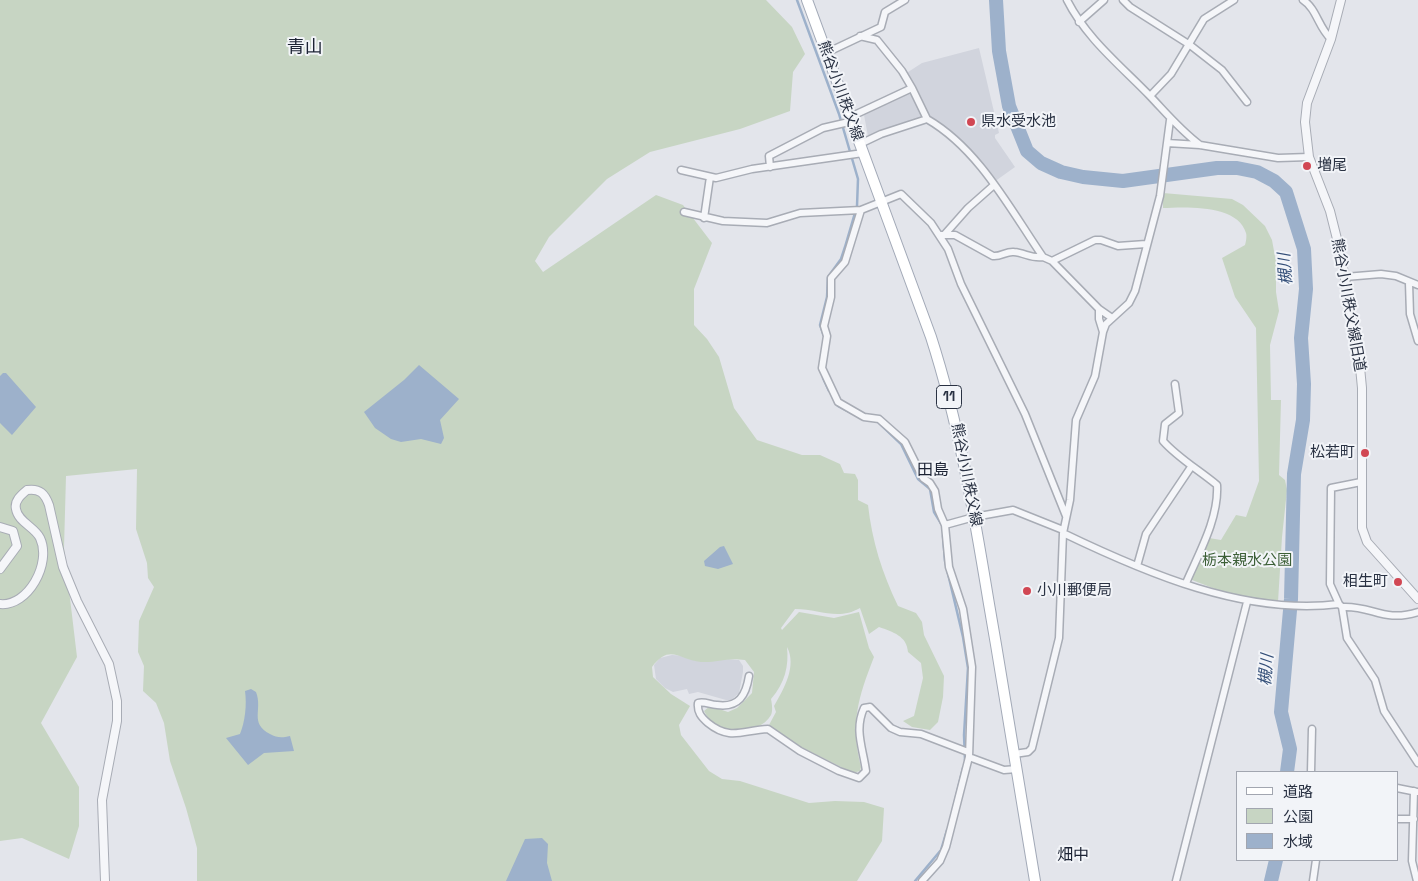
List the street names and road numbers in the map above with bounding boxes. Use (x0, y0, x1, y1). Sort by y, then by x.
street label: 熊谷小川秩父線 (814, 39, 866, 143)
street label: 熊谷小川秩父線旧道 (1327, 237, 1369, 373)
road number: 11 (936, 386, 962, 408)
street label: 熊谷小川秩父線 (947, 422, 985, 528)

